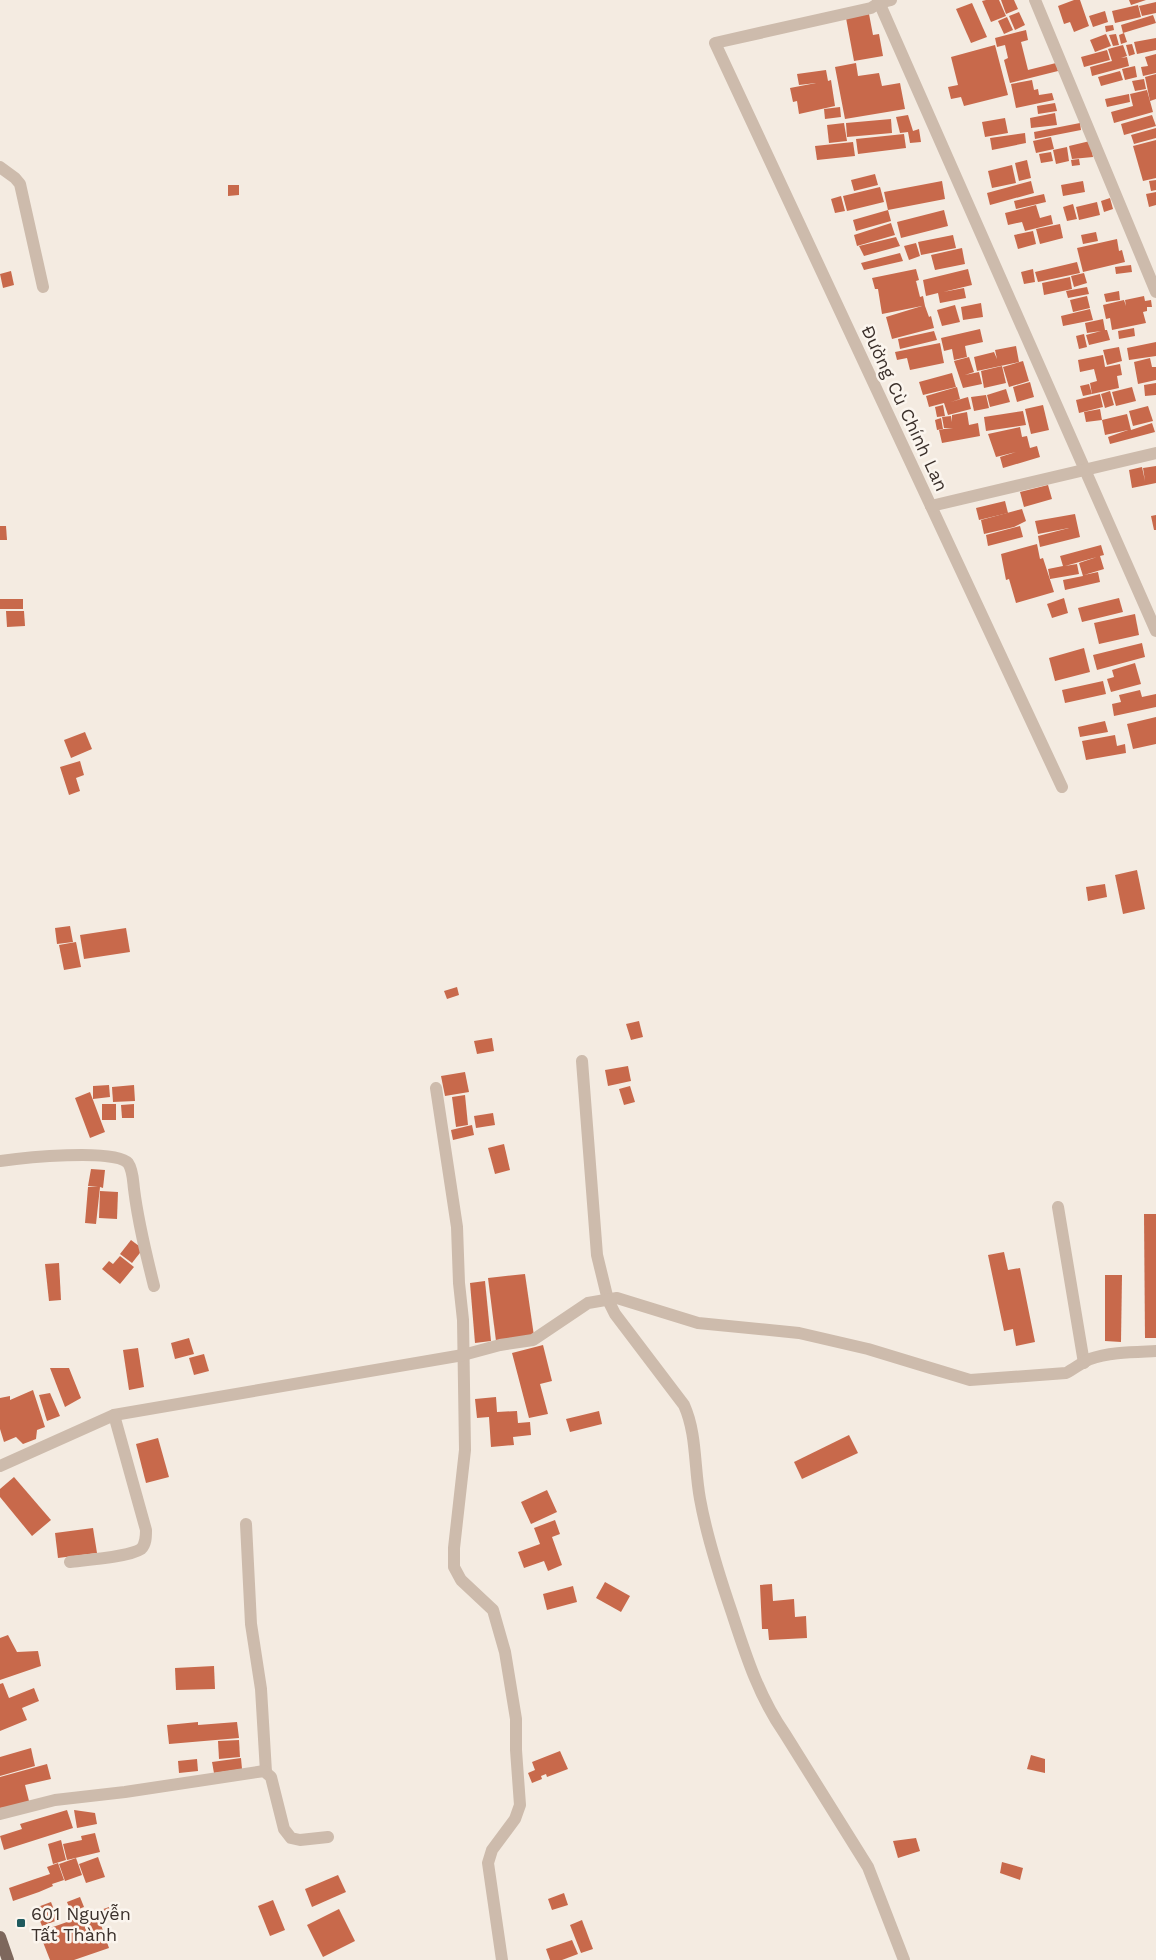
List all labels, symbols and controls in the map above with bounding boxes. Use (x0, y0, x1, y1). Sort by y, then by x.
street label: Đường Cù Chính Lan (857, 322, 953, 494)
place label: 601 Nguyễn Tất Thành (31, 1903, 131, 1945)
marker: 601 Nguyễn Tất Thành (15, 1917, 27, 1929)

